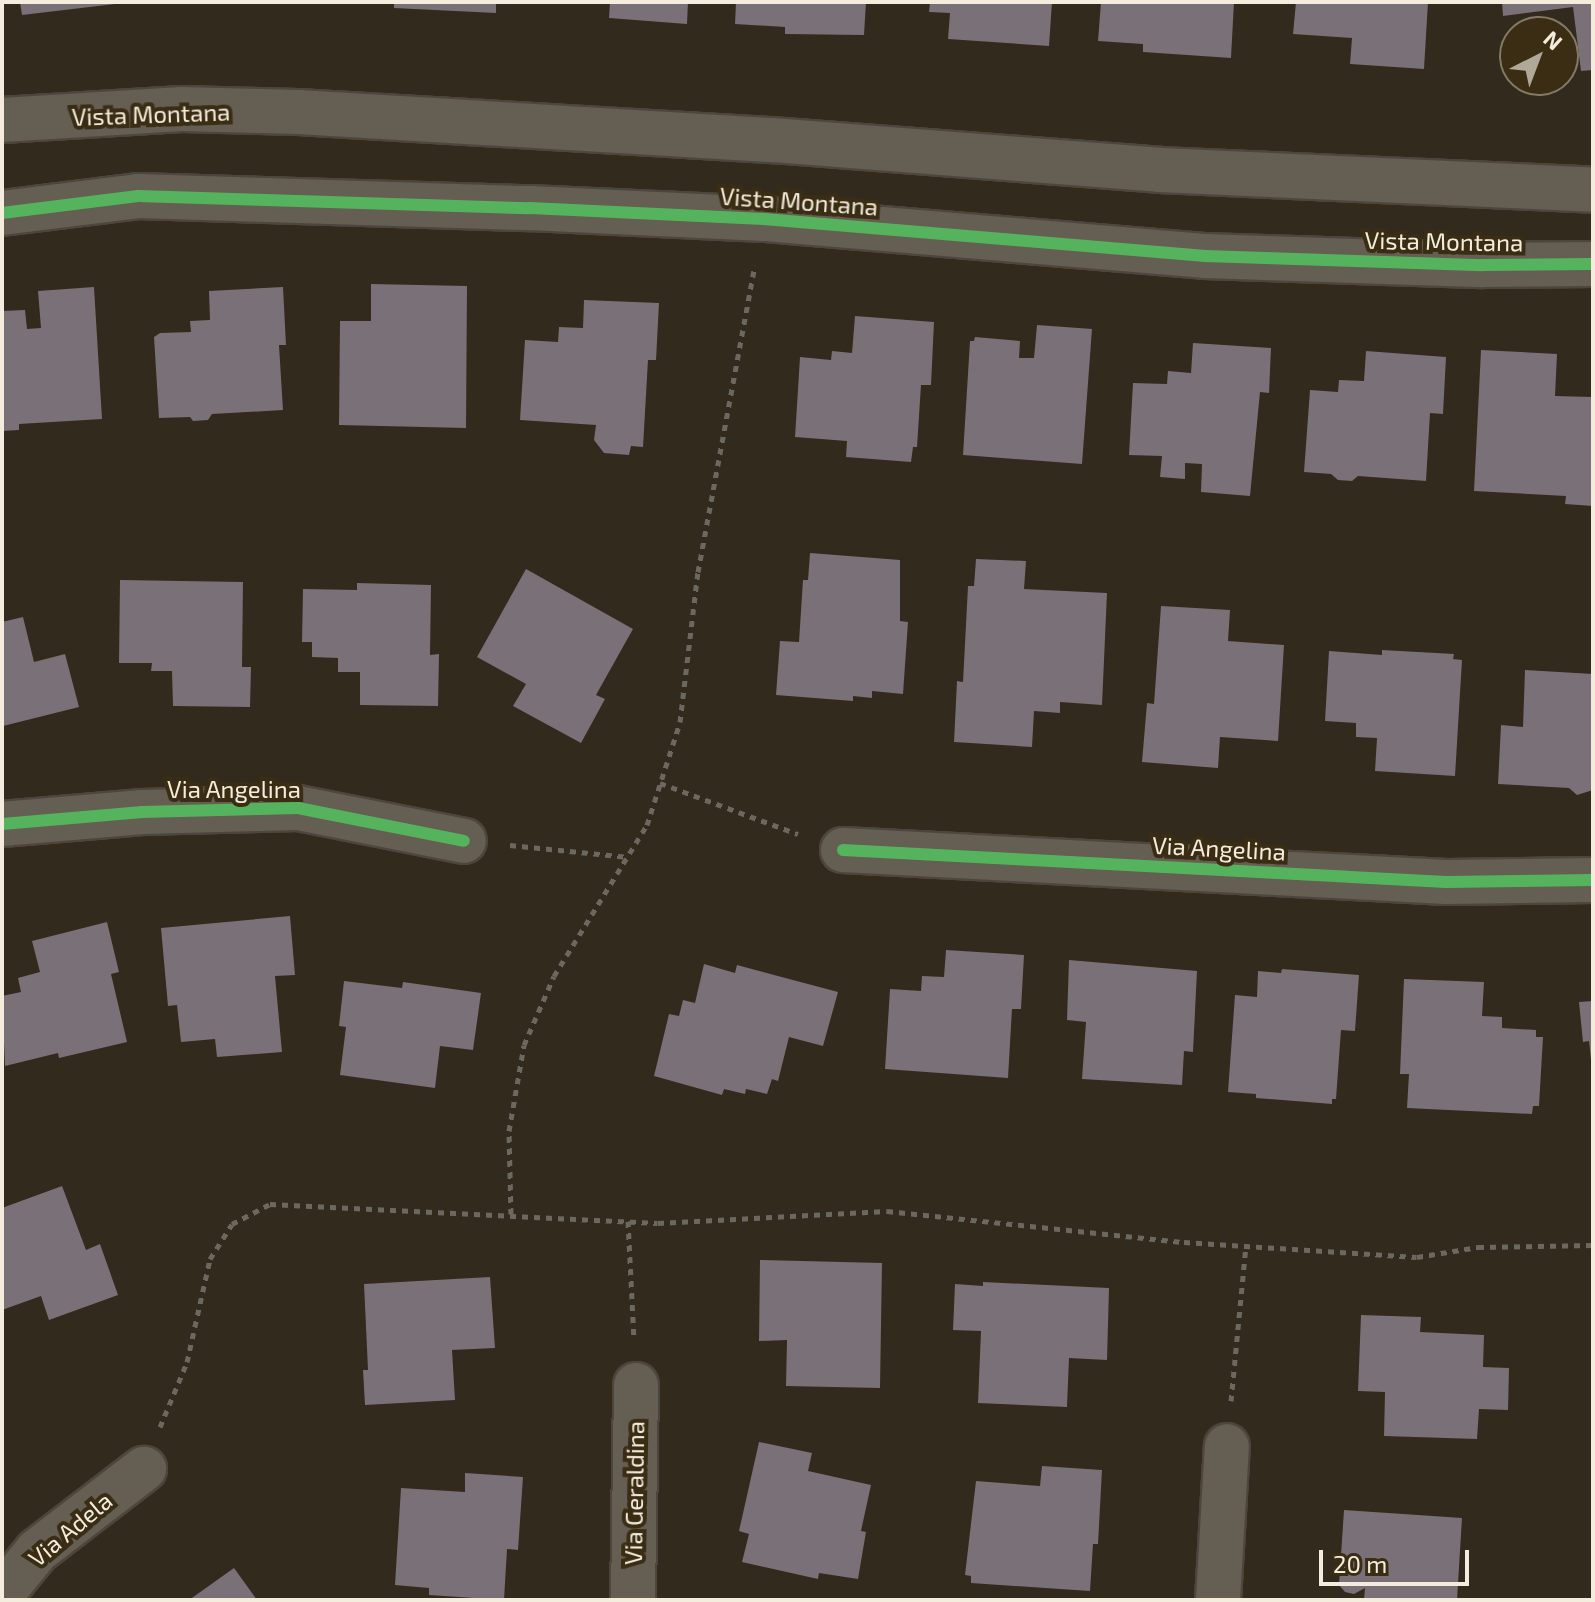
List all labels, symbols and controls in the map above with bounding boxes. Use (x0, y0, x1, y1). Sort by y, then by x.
north arrow (1499, 16, 1579, 96)
text: N (1539, 25, 1568, 55)
street label: Vista Montana (71, 97, 231, 131)
street label: Vista Montana (719, 181, 879, 221)
street label: Vista Montana (1365, 225, 1523, 257)
street label: Via Angelina (167, 775, 301, 803)
street label: Via Angelina (1151, 830, 1287, 866)
street label: Via Geraldina (618, 1421, 650, 1565)
street label: Via Adela (22, 1486, 118, 1572)
scale bar (1323, 1534, 1473, 1584)
text: 20 m (1333, 1549, 1387, 1578)

